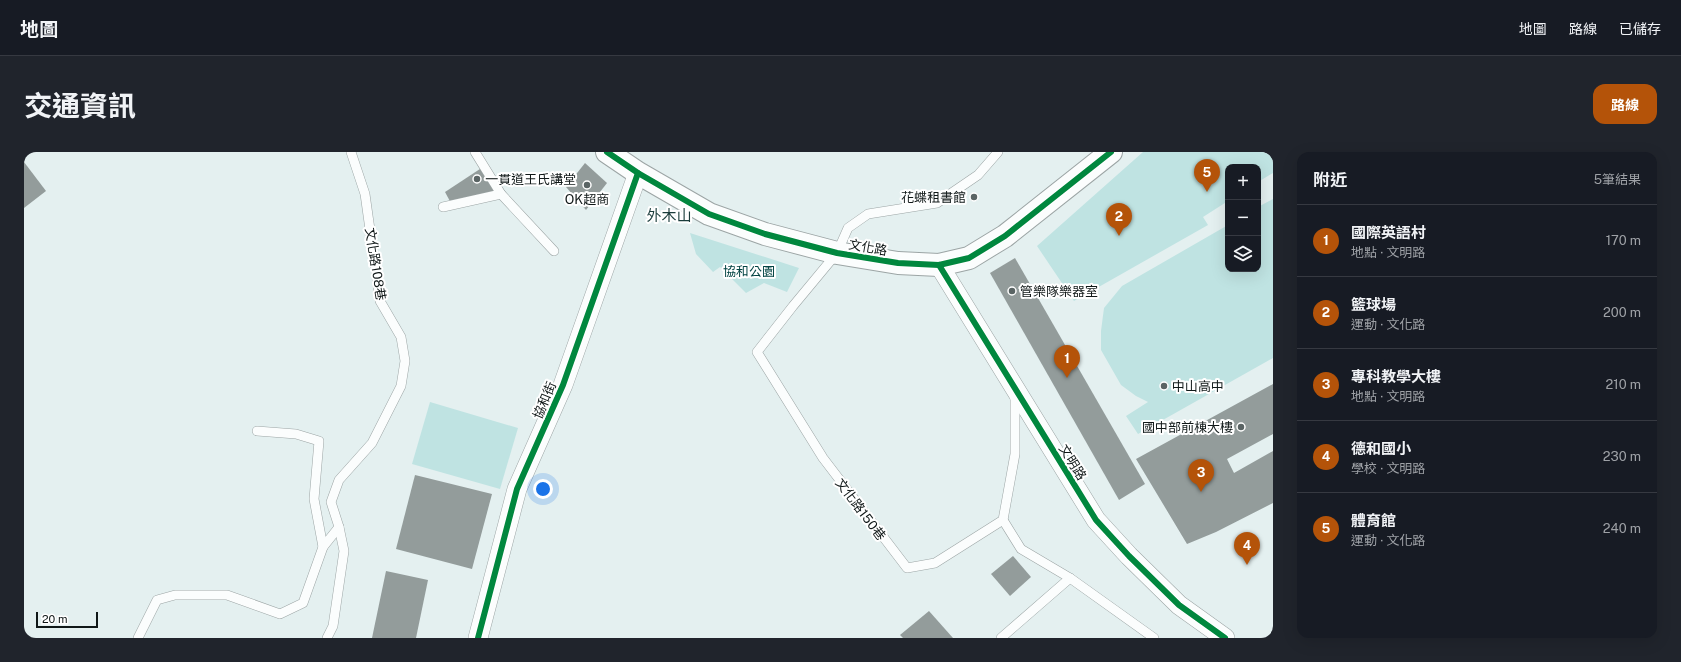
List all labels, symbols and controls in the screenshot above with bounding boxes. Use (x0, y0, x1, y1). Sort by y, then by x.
text: 地圖 (20, 18, 58, 40)
text: 地圖 (1519, 21, 1547, 37)
text: 路線 (1569, 21, 1597, 37)
text: 已儲存 (1619, 21, 1661, 37)
button: 路線 (1593, 84, 1657, 124)
text: 交通資訊 (24, 89, 136, 122)
pin: 5 (1194, 159, 1220, 192)
map controls (1225, 164, 1261, 272)
button: + (1225, 164, 1261, 200)
text: 附近 (1313, 170, 1347, 190)
place label: 一貫道王氏講堂 (485, 172, 576, 187)
text: 5筆結果 (1594, 172, 1641, 187)
marker: 一貫道王氏講堂 (472, 174, 482, 184)
marker: OK超商 (582, 180, 592, 190)
place label: 花蝶租書館 (901, 190, 966, 205)
place label: OK超商 (565, 192, 609, 207)
marker: 花蝶租書館 (969, 192, 979, 202)
button: − (1225, 200, 1261, 236)
pin: 2 (1106, 203, 1132, 236)
district label: 外木山 (646, 207, 692, 224)
text: 國際英語村 (1351, 224, 1426, 241)
street label: 文化路108巷 (362, 227, 389, 302)
text: 1 (1323, 233, 1329, 248)
text: 170 m (1606, 233, 1641, 248)
button: layers (1225, 236, 1261, 272)
street label: 文化路 (847, 237, 888, 258)
text: 地點 · 文明路 (1351, 245, 1425, 260)
park label: 協和公園 (723, 264, 775, 279)
place label: 管樂隊樂器室 (1020, 284, 1098, 299)
marker: 管樂隊樂器室 (1007, 286, 1017, 296)
text: 籃球場 (1351, 296, 1396, 313)
text: 2 (1322, 305, 1330, 320)
text: 200 m (1603, 305, 1641, 320)
text: 運動 · 文化路 (1351, 317, 1425, 332)
pin: 1 (1054, 345, 1080, 378)
text: 專科教學大樓 (1351, 368, 1441, 385)
text: 3 (1322, 377, 1330, 392)
text: 210 m (1606, 377, 1641, 392)
street label: 協和街 (530, 379, 559, 421)
place label: 中山高中 (1172, 379, 1224, 394)
marker: 中山高中 (1159, 381, 1169, 391)
text: 地點 · 文明路 (1351, 389, 1425, 404)
place label: 國中部前棟大樓 (1142, 420, 1233, 435)
marker: 國中部前棟大樓 (1236, 422, 1246, 432)
text: 德和國小 (1351, 440, 1411, 457)
street label: 文明路 (1056, 442, 1089, 483)
text: 4 (1322, 449, 1330, 464)
text: 230 m (1603, 449, 1641, 464)
pin: 3 (1188, 459, 1214, 492)
text: 學校 · 文明路 (1351, 461, 1425, 476)
street label: 文化路150巷 (832, 475, 889, 543)
your location (533, 479, 553, 499)
text: 體育館 (1351, 512, 1396, 529)
text: 5 (1322, 521, 1330, 536)
text: 240 m (1603, 521, 1641, 536)
pin: 4 (1234, 532, 1260, 565)
text: 運動 · 文化路 (1351, 533, 1425, 548)
scale bar (36, 610, 98, 629)
text: 20 m (42, 613, 67, 625)

